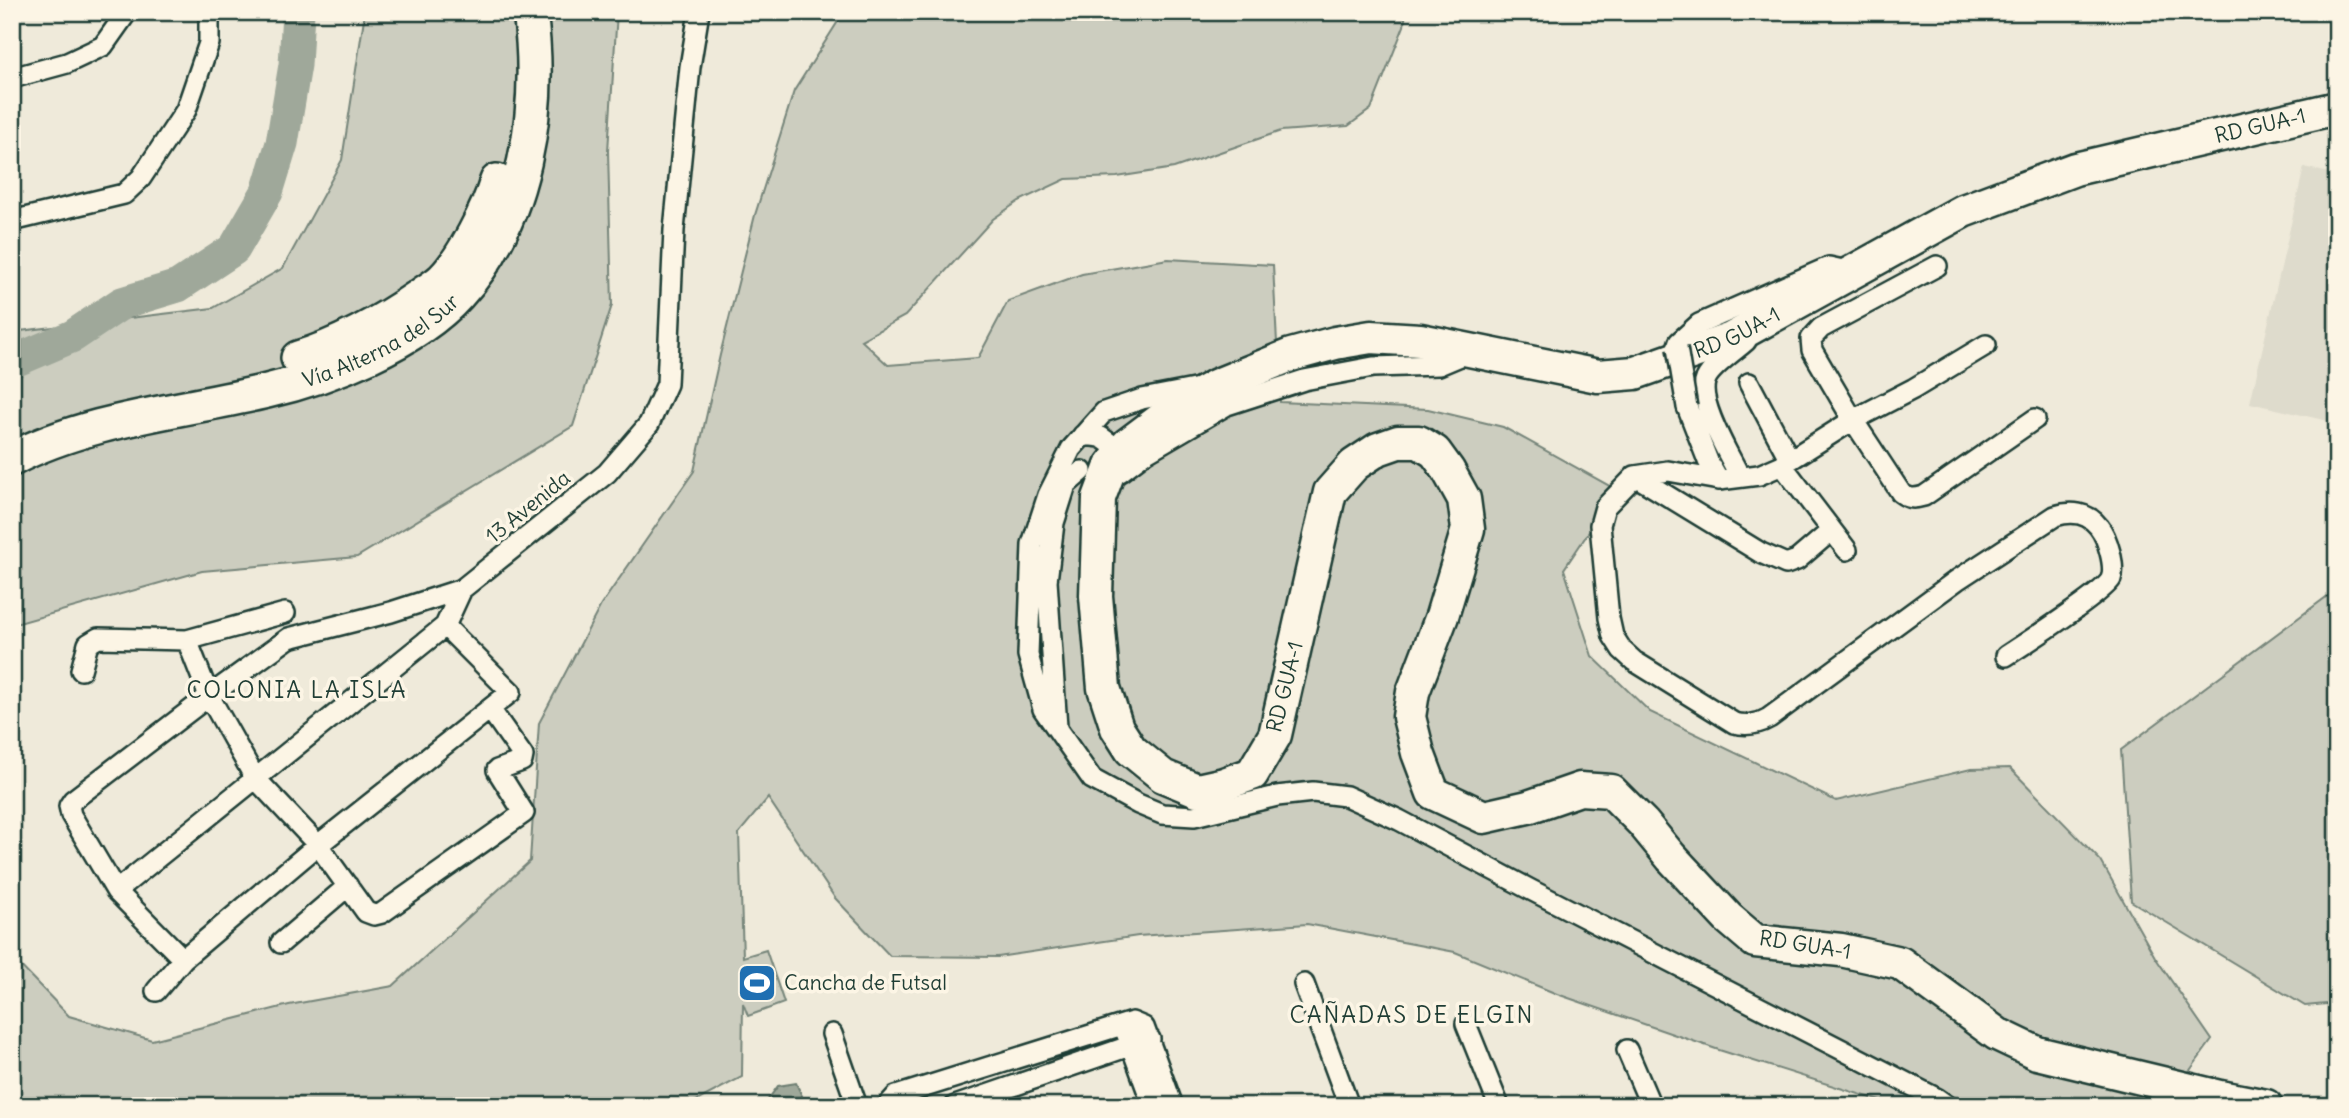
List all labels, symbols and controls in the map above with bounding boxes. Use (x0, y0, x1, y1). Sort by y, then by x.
street label: RD GUA-1 (2212, 102, 2308, 149)
street label: Vía Alterna del Sur (299, 288, 465, 394)
street label: RD GUA-1 (1690, 301, 1785, 364)
street label: 13 Avenida (480, 464, 576, 549)
street label: RD GUA-1 (1260, 639, 1309, 735)
district label: COLONIA LA ISLA (187, 675, 407, 704)
street label: RD GUA-1 (1757, 924, 1853, 965)
sports icon: Cancha de Futsal (736, 962, 778, 1004)
place label: Cancha de Futsal (784, 969, 947, 996)
district label: CAÑADAS DE ELGIN (1290, 1000, 1534, 1029)

